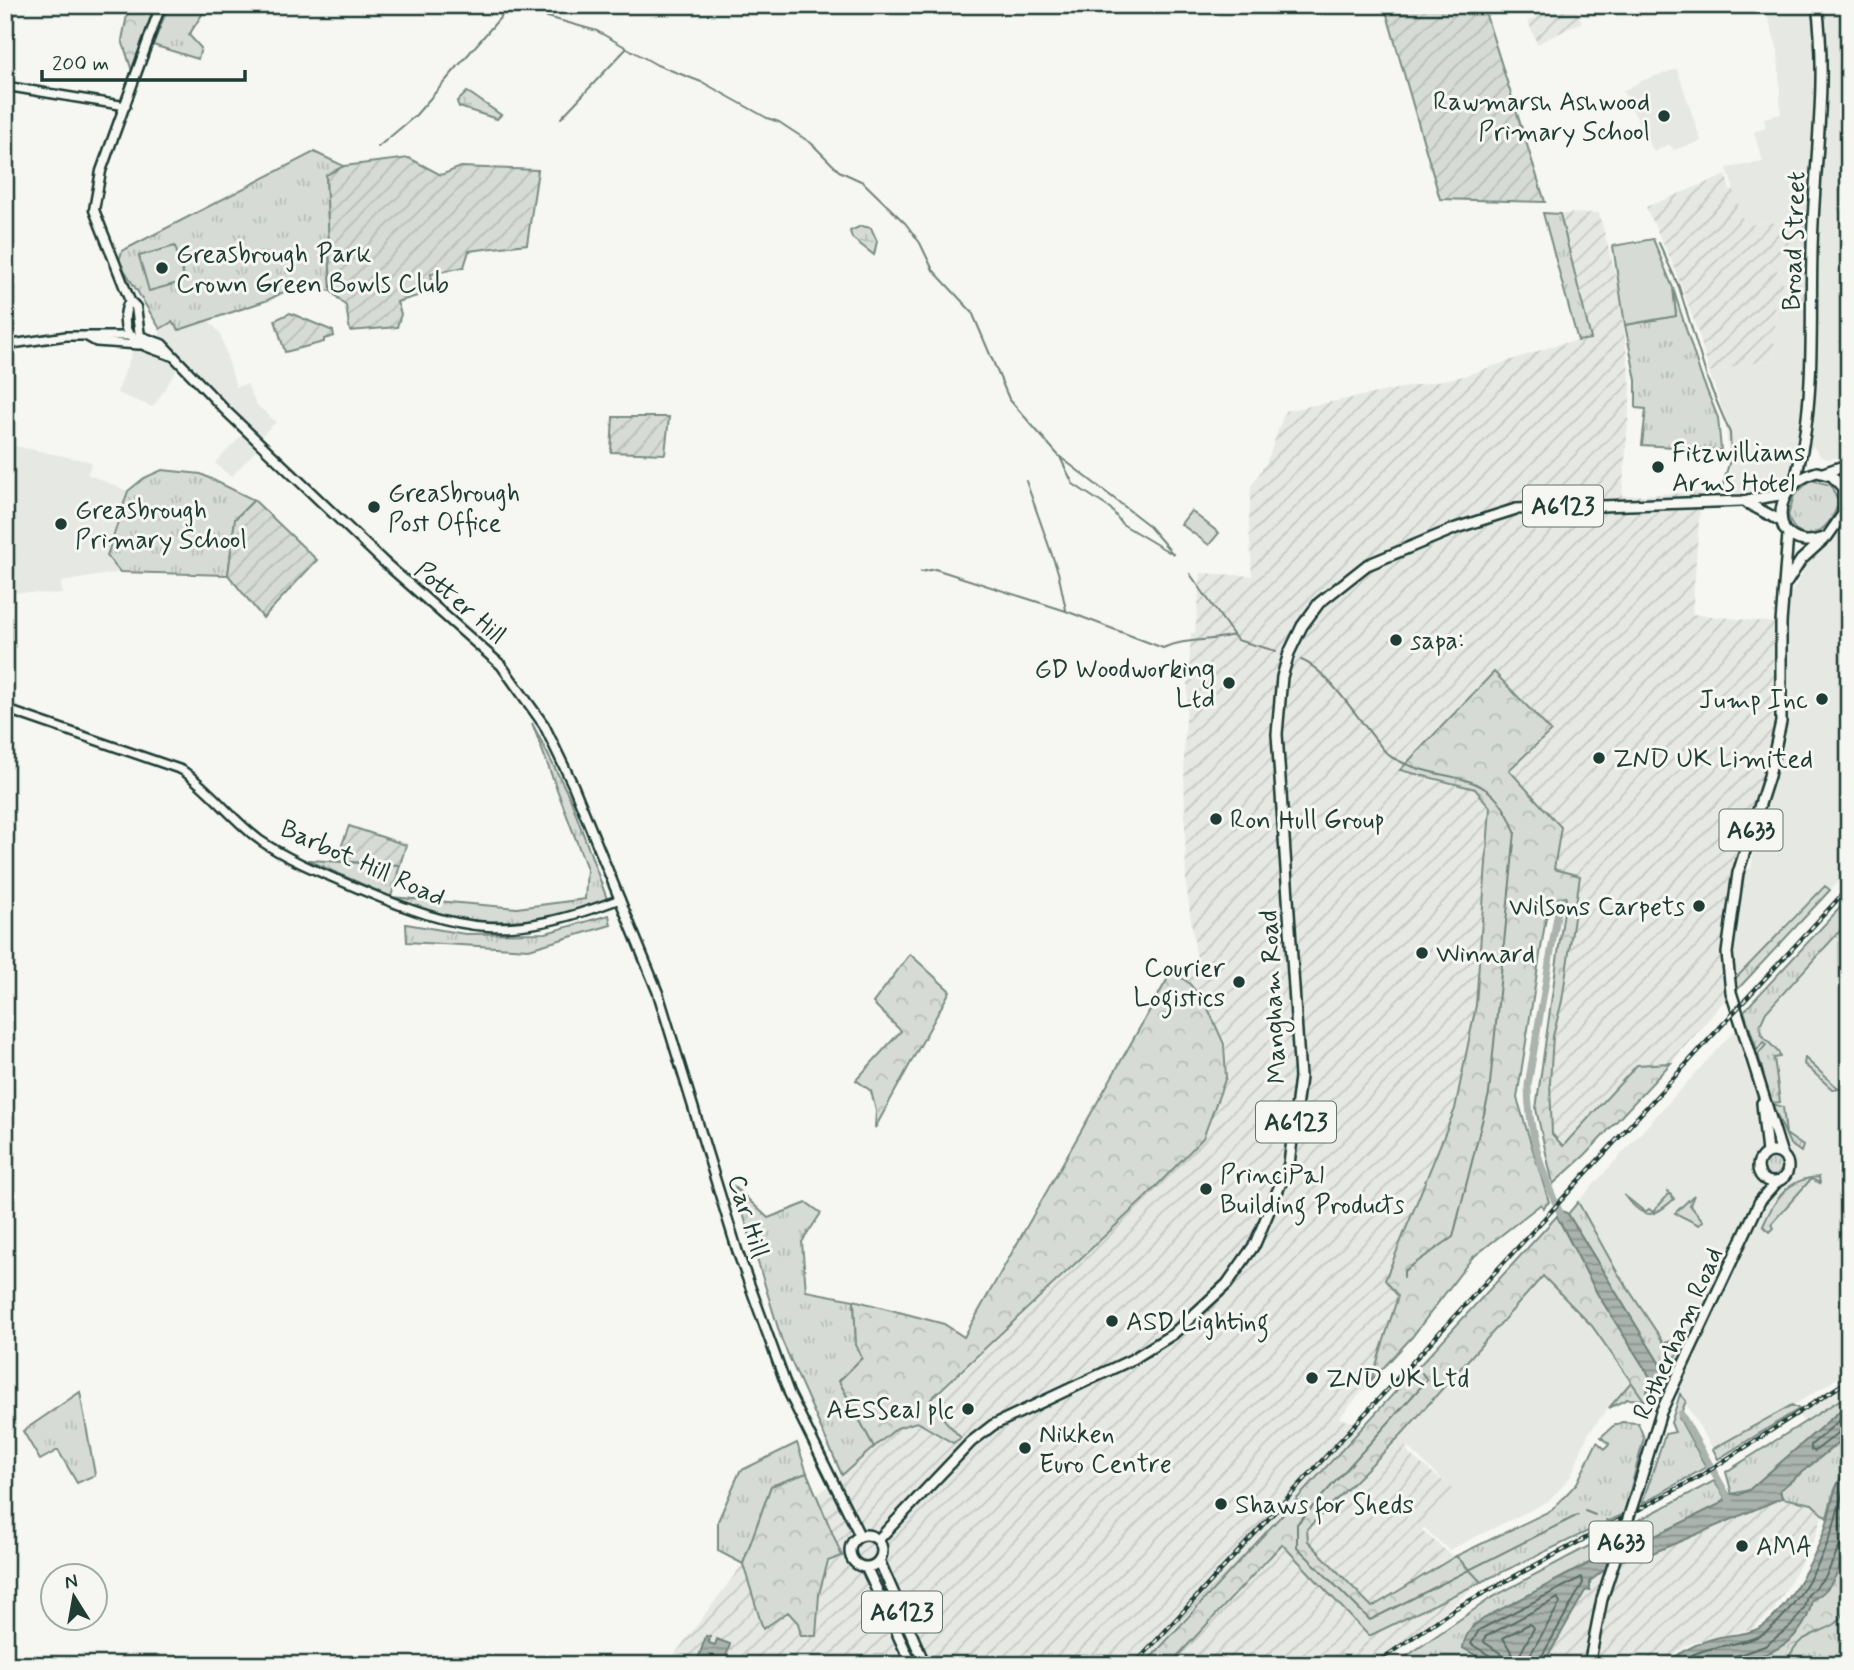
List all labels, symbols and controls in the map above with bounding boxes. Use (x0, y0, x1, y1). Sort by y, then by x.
scale bar (42, 38, 245, 82)
text: 200 m (52, 50, 109, 78)
place label: Rawmarsh Ashwood Primary School (1433, 86, 1650, 150)
marker: Rawmarsh Ashwood Primary School (1656, 108, 1672, 124)
street label: Broad Street (1776, 171, 1814, 311)
place label: Greasbrough Park Crown Green Bowls Club (176, 238, 449, 302)
marker: Greasbrough Park Crown Green Bowls Club (154, 260, 170, 276)
place label: Fitzwilliams Arms Hotel (1672, 437, 1806, 501)
marker: Fitzwilliams Arms Hotel (1650, 459, 1666, 475)
place label: Greasbrough Post Office (388, 477, 520, 541)
road number: A6123 (1523, 486, 1603, 526)
place label: Greasbrough Primary School (75, 494, 247, 558)
marker: Greasbrough Post Office (366, 499, 382, 515)
marker: Greasbrough Primary School (53, 516, 69, 532)
street label: Potter Hill (407, 554, 513, 653)
place label: sapa: (1410, 625, 1465, 659)
marker: sapa: (1388, 632, 1404, 648)
place label: GD Woodworking Ltd (1035, 653, 1215, 717)
marker: GD Woodworking Ltd (1221, 675, 1237, 691)
place label: Jump Inc (1699, 684, 1808, 718)
marker: Jump Inc (1814, 691, 1830, 707)
place label: ZND UK Limited (1613, 743, 1813, 777)
marker: ZND UK Limited (1591, 750, 1607, 766)
place label: Ron Hull Group (1230, 804, 1385, 838)
road number: A633 (1720, 810, 1782, 850)
marker: Ron Hull Group (1208, 811, 1224, 827)
street label: Barbot Hill Road (275, 812, 450, 915)
place label: Wilsons Carpets (1509, 891, 1685, 925)
marker: Wilsons Carpets (1691, 898, 1707, 914)
street label: Mangham Road (1252, 909, 1298, 1085)
place label: Winnard (1436, 938, 1535, 972)
marker: Winnard (1414, 945, 1430, 961)
place label: Courier Logistics (1134, 952, 1226, 1019)
marker: Courier Logistics (1231, 974, 1247, 990)
road number: A6123 (1256, 1102, 1336, 1142)
place label: PrinciPal Building Products (1220, 1159, 1404, 1226)
street label: Car Hill (718, 1171, 776, 1262)
marker: PrinciPal Building Products (1198, 1181, 1214, 1197)
street label: Rotherham Road (1626, 1242, 1732, 1425)
place label: ASD Lighting (1126, 1306, 1269, 1343)
marker: ASD Lighting (1104, 1313, 1120, 1329)
place label: ZND UK Ltd (1326, 1363, 1469, 1397)
marker: ZND UK Ltd (1304, 1370, 1320, 1386)
place label: AESSeal plc (826, 1394, 954, 1428)
marker: AESSeal plc (960, 1401, 976, 1417)
place label: Nikken Euro Centre (1039, 1418, 1172, 1482)
marker: Nikken Euro Centre (1017, 1440, 1033, 1456)
place label: Shaws for Sheds (1235, 1489, 1414, 1525)
marker: Shaws for Sheds (1213, 1496, 1229, 1512)
road number: A633 (1590, 1522, 1652, 1562)
place label: AMA (1756, 1531, 1812, 1565)
marker: AMA (1734, 1538, 1750, 1554)
north arrow (38, 1562, 108, 1632)
text: N (62, 1568, 80, 1595)
road number: A6123 (862, 1592, 942, 1632)

